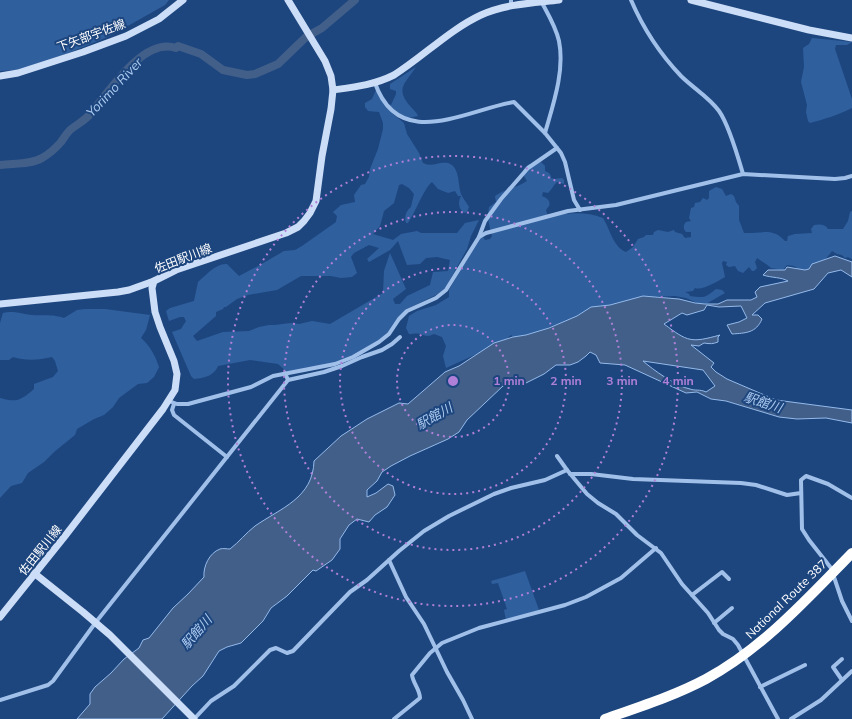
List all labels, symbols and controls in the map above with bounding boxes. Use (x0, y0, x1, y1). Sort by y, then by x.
street label: 下矢部宇佐線 (55, 16, 127, 54)
water label: Yorimo River (83, 53, 146, 120)
street label: 佐田駅川線 (152, 240, 214, 276)
text: 1 min (493, 373, 525, 388)
text: 2 min (550, 373, 582, 388)
text: 3 min (606, 373, 638, 388)
text: 4 min (662, 373, 694, 388)
centre of rings (446, 374, 460, 388)
water label: 駅館川 (742, 388, 786, 416)
water label: 駅館川 (413, 398, 457, 433)
street label: 佐田駅川線 (15, 522, 65, 578)
street label: National Route 387 (742, 556, 830, 642)
water label: 駅館川 (177, 611, 216, 652)

